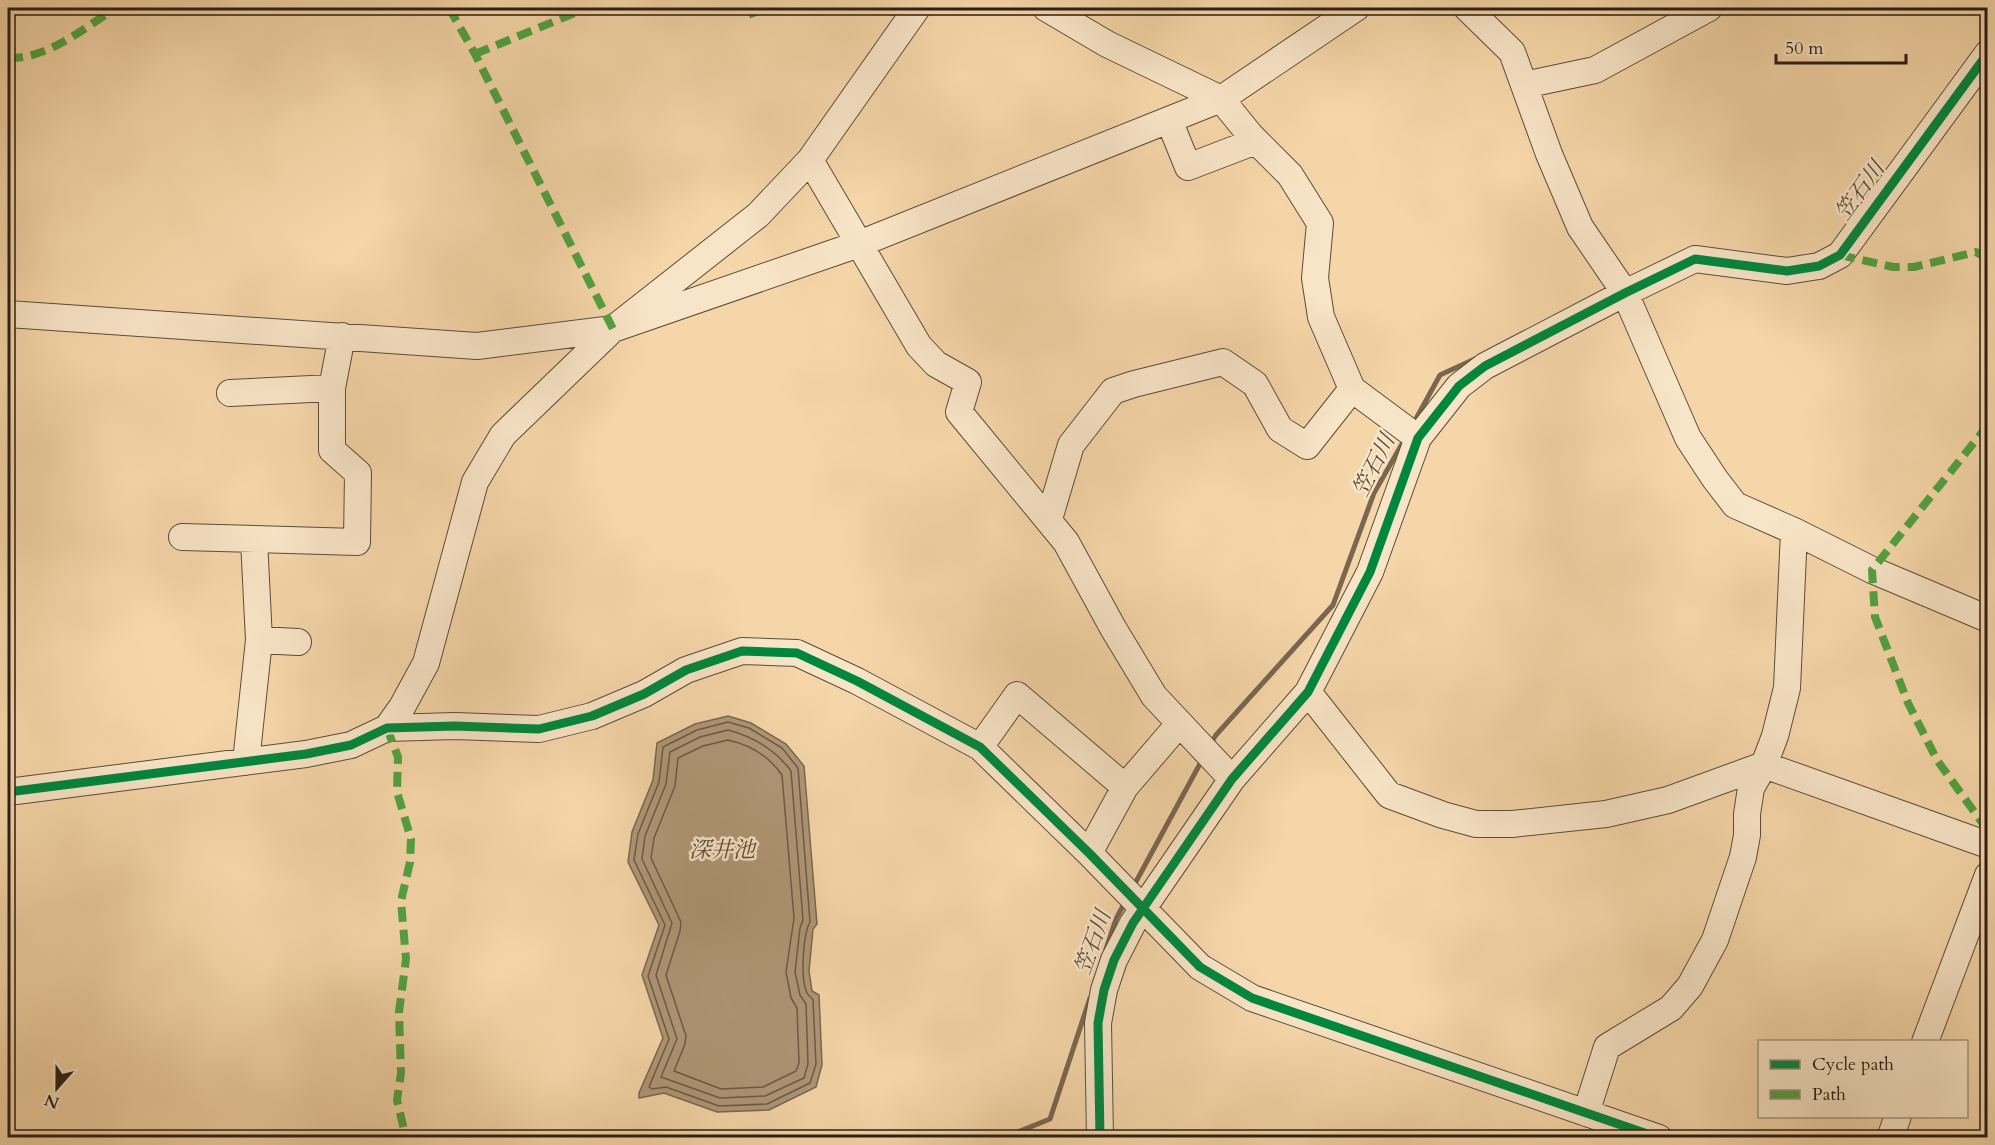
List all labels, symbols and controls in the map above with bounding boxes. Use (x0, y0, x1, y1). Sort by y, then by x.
scale bar (1776, 27, 1906, 65)
text: 50 m (1785, 36, 1824, 61)
water label: 笠石川 (1828, 153, 1893, 226)
water label: 笠石川 (1346, 427, 1403, 502)
water label: 深井池 (689, 835, 758, 865)
water label: 笠石川 (1068, 904, 1119, 978)
legend (1758, 1040, 1968, 1118)
text: Cycle path (1812, 1052, 1894, 1077)
north arrow (27, 1058, 87, 1118)
text: Path (1812, 1082, 1846, 1107)
text: N (41, 1088, 62, 1114)

